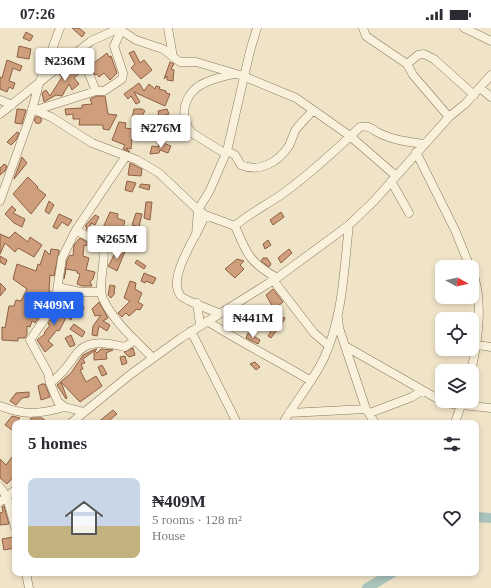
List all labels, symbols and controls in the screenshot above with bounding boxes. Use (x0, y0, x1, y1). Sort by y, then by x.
text: 07:26 (20, 6, 55, 22)
pin: ₦236M (37, 48, 93, 82)
text: ₦236M (44, 53, 86, 68)
pin: ₦276M (133, 115, 189, 149)
text: ₦276M (140, 120, 182, 135)
pin: ₦265M (89, 226, 145, 260)
text: ₦265M (96, 231, 138, 246)
north arrow (435, 260, 479, 304)
map controls (435, 260, 479, 408)
pin: ₦409M (26, 292, 82, 326)
text: ₦409M (33, 297, 75, 312)
pin: ₦441M (225, 305, 281, 339)
text: ₦441M (232, 310, 274, 325)
button: locate (435, 312, 479, 356)
button: layers (435, 364, 479, 408)
icon: filters (441, 433, 463, 455)
text: 5 homes (28, 434, 87, 453)
text: ₦409M (152, 492, 206, 511)
icon: home (60, 494, 108, 542)
icon: heart (441, 507, 463, 529)
text: 5 rooms · 128 m² (152, 512, 242, 527)
text: House (152, 528, 185, 543)

